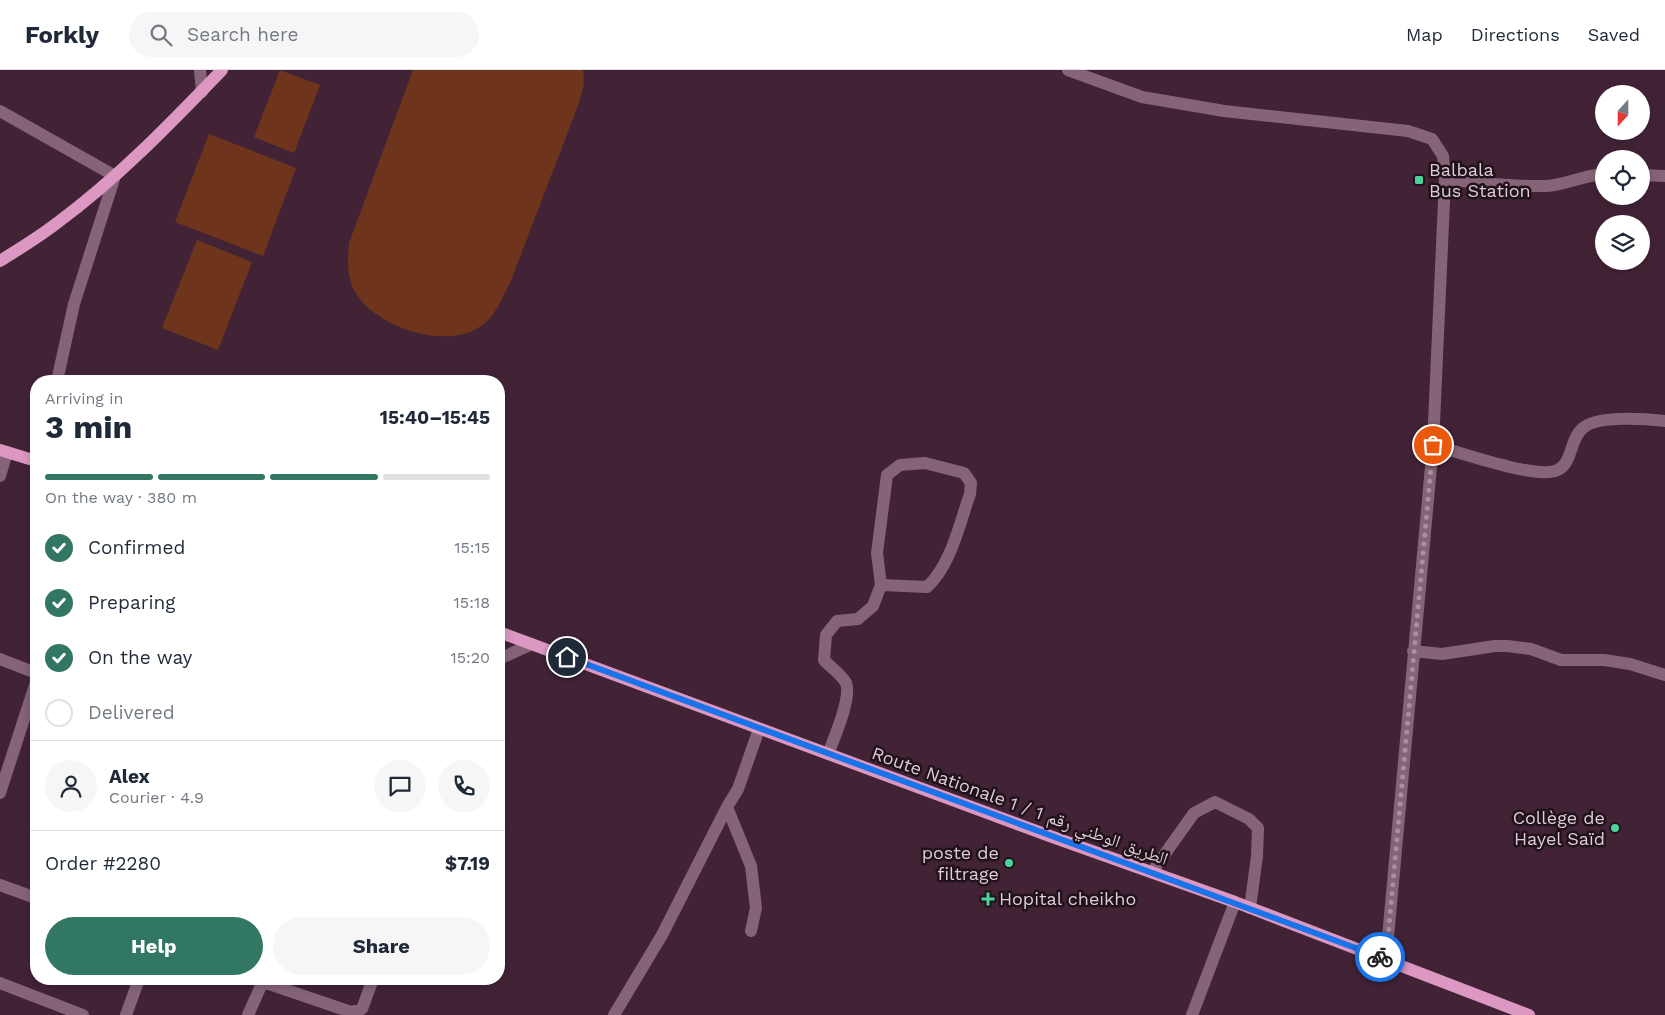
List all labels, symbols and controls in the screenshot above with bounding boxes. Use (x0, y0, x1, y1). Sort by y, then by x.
search box (129, 12, 479, 57)
text: Forkly (25, 21, 99, 49)
icon: search (147, 21, 175, 49)
text: Search here (187, 23, 298, 46)
text: Map (1406, 24, 1443, 45)
text: Directions (1471, 24, 1560, 45)
text: Saved (1588, 24, 1640, 45)
north arrow (1595, 85, 1650, 140)
map controls (1595, 85, 1650, 270)
button: locate (1595, 150, 1650, 205)
place label: Balbala Bus Station (1429, 159, 1531, 201)
marker: Balbala Bus Station (1413, 174, 1425, 186)
button: layers (1595, 215, 1650, 270)
text: Arriving in (45, 389, 123, 408)
text: 15:40–15:45 (380, 406, 490, 429)
text: 3 min (45, 408, 132, 446)
pin (1412, 424, 1454, 466)
icon: bag (1419, 431, 1447, 459)
text: On the way · 380 m (45, 488, 197, 507)
icon: check (45, 534, 73, 562)
text: Confirmed (88, 536, 185, 559)
text: 15:15 (454, 538, 490, 557)
icon: check (45, 589, 73, 617)
text: Preparing (88, 591, 175, 614)
text: 15:18 (454, 593, 490, 612)
pin (546, 636, 588, 678)
icon: home (553, 643, 581, 671)
icon: check (45, 644, 73, 672)
text: On the way (88, 646, 192, 669)
text: 15:20 (450, 648, 490, 667)
text: Delivered (88, 701, 175, 724)
street label: Route Nationale 1 / الطريق الوطني رقم 1 (868, 742, 1171, 873)
button: person (45, 760, 97, 812)
button: chat (374, 760, 426, 812)
button: phone (438, 760, 490, 812)
text: Alex (109, 765, 150, 788)
text: Courier · 4.9 (109, 788, 204, 807)
place label: Collège de Hayel Saïd (1513, 807, 1605, 849)
marker: Collège de Hayel Saïd (1609, 822, 1621, 834)
place label: poste de filtrage (922, 842, 999, 884)
text: Order #2280 (45, 852, 161, 875)
text: $7.19 (445, 852, 490, 875)
marker: poste de filtrage (1003, 857, 1015, 869)
place label: Hopital cheikho (999, 888, 1136, 909)
marker: Hopital cheikho (981, 892, 995, 906)
button: Help (45, 917, 263, 975)
button: Share (273, 917, 490, 975)
courier (1355, 932, 1405, 982)
icon: bike (1366, 943, 1394, 971)

